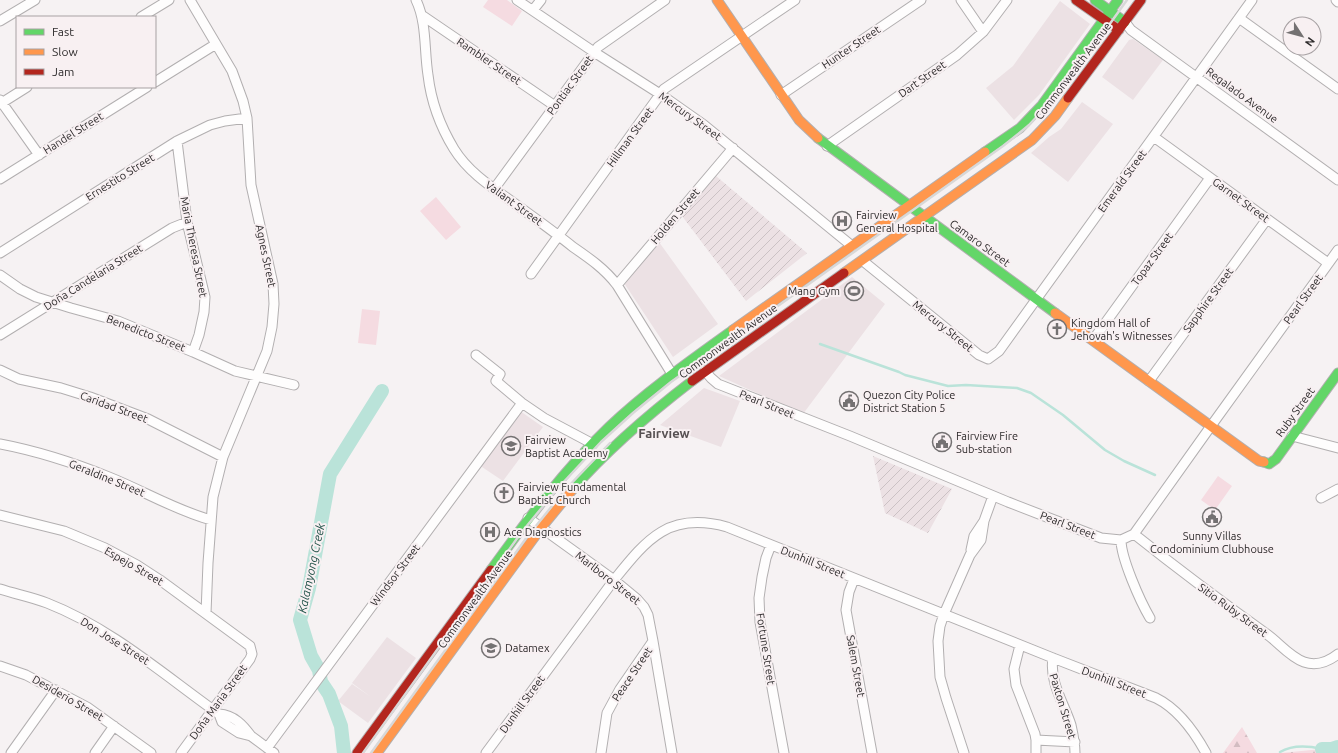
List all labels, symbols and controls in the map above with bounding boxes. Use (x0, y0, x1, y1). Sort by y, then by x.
legend (16, 16, 156, 88)
north arrow (1282, 16, 1322, 56)
street label: Commonwealth Avenue (1033, 20, 1113, 122)
street label: Hunter Street (819, 23, 883, 71)
text: Fast (52, 25, 74, 38)
street label: Rambler Street (455, 35, 524, 87)
text: N (1303, 35, 1317, 49)
text: Slow (52, 45, 78, 58)
street label: Pontiac Street (545, 53, 596, 117)
street label: Dart Street (896, 58, 949, 100)
text: Jam (52, 65, 74, 78)
street label: Regalado Avenue (1204, 65, 1280, 125)
street label: Mercury Street (656, 89, 724, 143)
street label: Hillman Street (604, 104, 656, 169)
street label: Handel Street (41, 109, 106, 156)
street label: Emerald Street (1095, 147, 1149, 215)
street label: Ernestito Street (84, 151, 157, 203)
street label: Garnet Street (1210, 175, 1272, 225)
street label: Valiant Street (483, 178, 545, 228)
street label: Holden Street (648, 185, 702, 246)
street label: Maria Theresa Street (178, 196, 210, 299)
place label: Fairview General Hospital (856, 209, 938, 234)
hospital icon: Fairview General Hospital (831, 210, 853, 232)
street label: Camaro Street (948, 217, 1013, 269)
street label: Agnes Street (253, 224, 279, 289)
street label: Topaz Street (1129, 230, 1176, 288)
street label: Doña Candelaria Street (41, 241, 145, 312)
street label: Sapphire Street (1181, 265, 1236, 335)
street label: Pearl Street (1281, 271, 1325, 326)
sports icon: Mang Gym (843, 280, 865, 302)
place label: Mang Gym (788, 285, 840, 297)
street label: Mercury Street (910, 298, 976, 354)
street label: Commonwealth Avenue (677, 301, 779, 381)
street label: Benedicto Street (105, 312, 188, 354)
place label: Kingdom Hall of Jehovah's Witnesses (1071, 317, 1173, 342)
church icon: Kingdom Hall of Jehovah's Witnesses (1046, 318, 1068, 340)
street label: Ruby Street (1273, 384, 1317, 439)
street label: Pearl Street (738, 388, 797, 421)
street label: Caridad Street (79, 389, 150, 425)
place label: Quezon City Police District Station 5 (863, 389, 955, 414)
public building icon: Quezon City Police District Station 5 (838, 390, 860, 412)
district label: Fairview (638, 426, 690, 440)
place label: Fairview Fire Sub-station (956, 430, 1018, 455)
public building icon: Fairview Fire Sub-station (931, 431, 953, 453)
place label: Fairview Baptist Academy (525, 434, 609, 459)
school or university icon: Fairview Baptist Academy (500, 435, 522, 457)
street label: Geraldine Street (67, 457, 147, 499)
place label: Fairview Fundamental Baptist Church (518, 481, 626, 506)
church icon: Fairview Fundamental Baptist Church (493, 482, 515, 504)
public building icon: Sunny Villas Condominium Clubhouse (1201, 506, 1223, 528)
street label: Pearl Street (1039, 509, 1098, 541)
water label: Kalamyong Creek (295, 521, 327, 614)
hospital icon: Ace Diagnostics (479, 521, 501, 543)
place label: Ace Diagnostics (504, 526, 582, 538)
place label: Sunny Villas Condominium Clubhouse (1150, 530, 1274, 555)
street label: Windsor Street (368, 541, 423, 608)
street label: Espejo Street (103, 544, 166, 588)
street label: Dunhill Street (779, 544, 848, 581)
street label: Commonwealth Avenue (435, 548, 515, 650)
street label: Marlboro Street (573, 549, 643, 607)
street label: Sitio Ruby Street (1196, 581, 1270, 639)
street label: Fortune Street (754, 612, 778, 686)
street label: Don Jose Street (78, 615, 152, 667)
street label: Salem Street (845, 634, 868, 699)
school or university icon: Datamex (480, 637, 502, 659)
place label: Datamex (505, 642, 550, 654)
street label: Peace Street (610, 644, 655, 703)
street label: Doña Maria Street (187, 662, 250, 742)
street label: Dunhill Street (1080, 664, 1149, 700)
street label: Dunhill Street (497, 672, 547, 735)
street label: Paxton Street (1047, 672, 1079, 741)
street label: Desiderio Street (30, 673, 106, 724)

